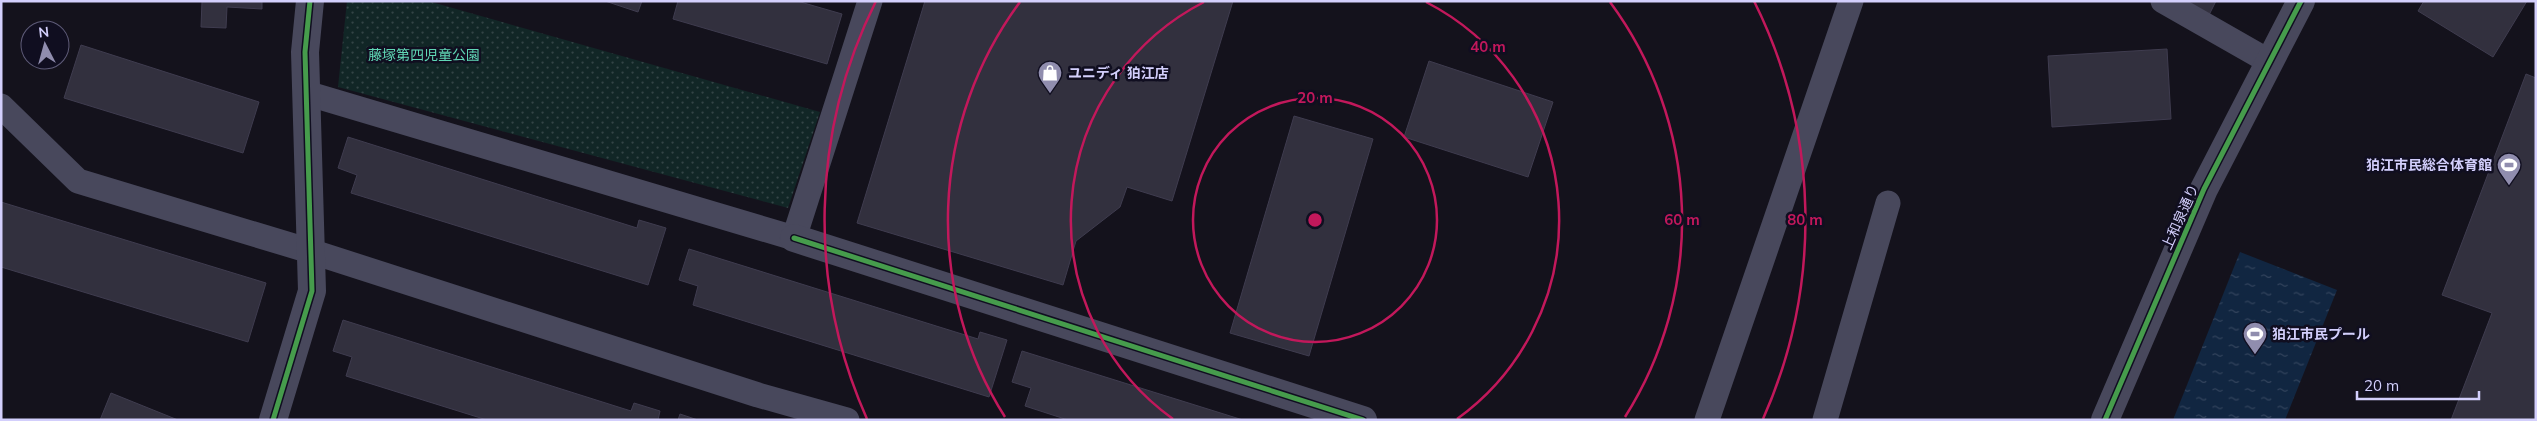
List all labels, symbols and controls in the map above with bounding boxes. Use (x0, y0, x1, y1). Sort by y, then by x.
north arrow (20, 20, 70, 70)
text: N (37, 23, 50, 42)
text: 40 m (1470, 37, 1506, 56)
park label: 藤塚第四児童公園 (368, 46, 480, 64)
shop icon: ユニディ 狛江店 (1037, 60, 1063, 94)
place label: ユニディ 狛江店 (1068, 64, 1169, 82)
text: 20 m (1297, 88, 1333, 107)
sports icon: 狛江市民総合体育館 (2496, 152, 2522, 186)
place label: 狛江市民総合体育館 (2366, 156, 2492, 174)
street label: 上和泉通り (2158, 181, 2202, 253)
text: 60 m (1664, 210, 1700, 229)
text: 80 m (1787, 210, 1823, 229)
centre of rings (1306, 211, 1324, 229)
sports icon: 狛江市民プール (2242, 321, 2268, 355)
place label: 狛江市民プール (2272, 325, 2370, 343)
scale bar (2357, 368, 2480, 400)
text: 20 m (2364, 376, 2399, 395)

